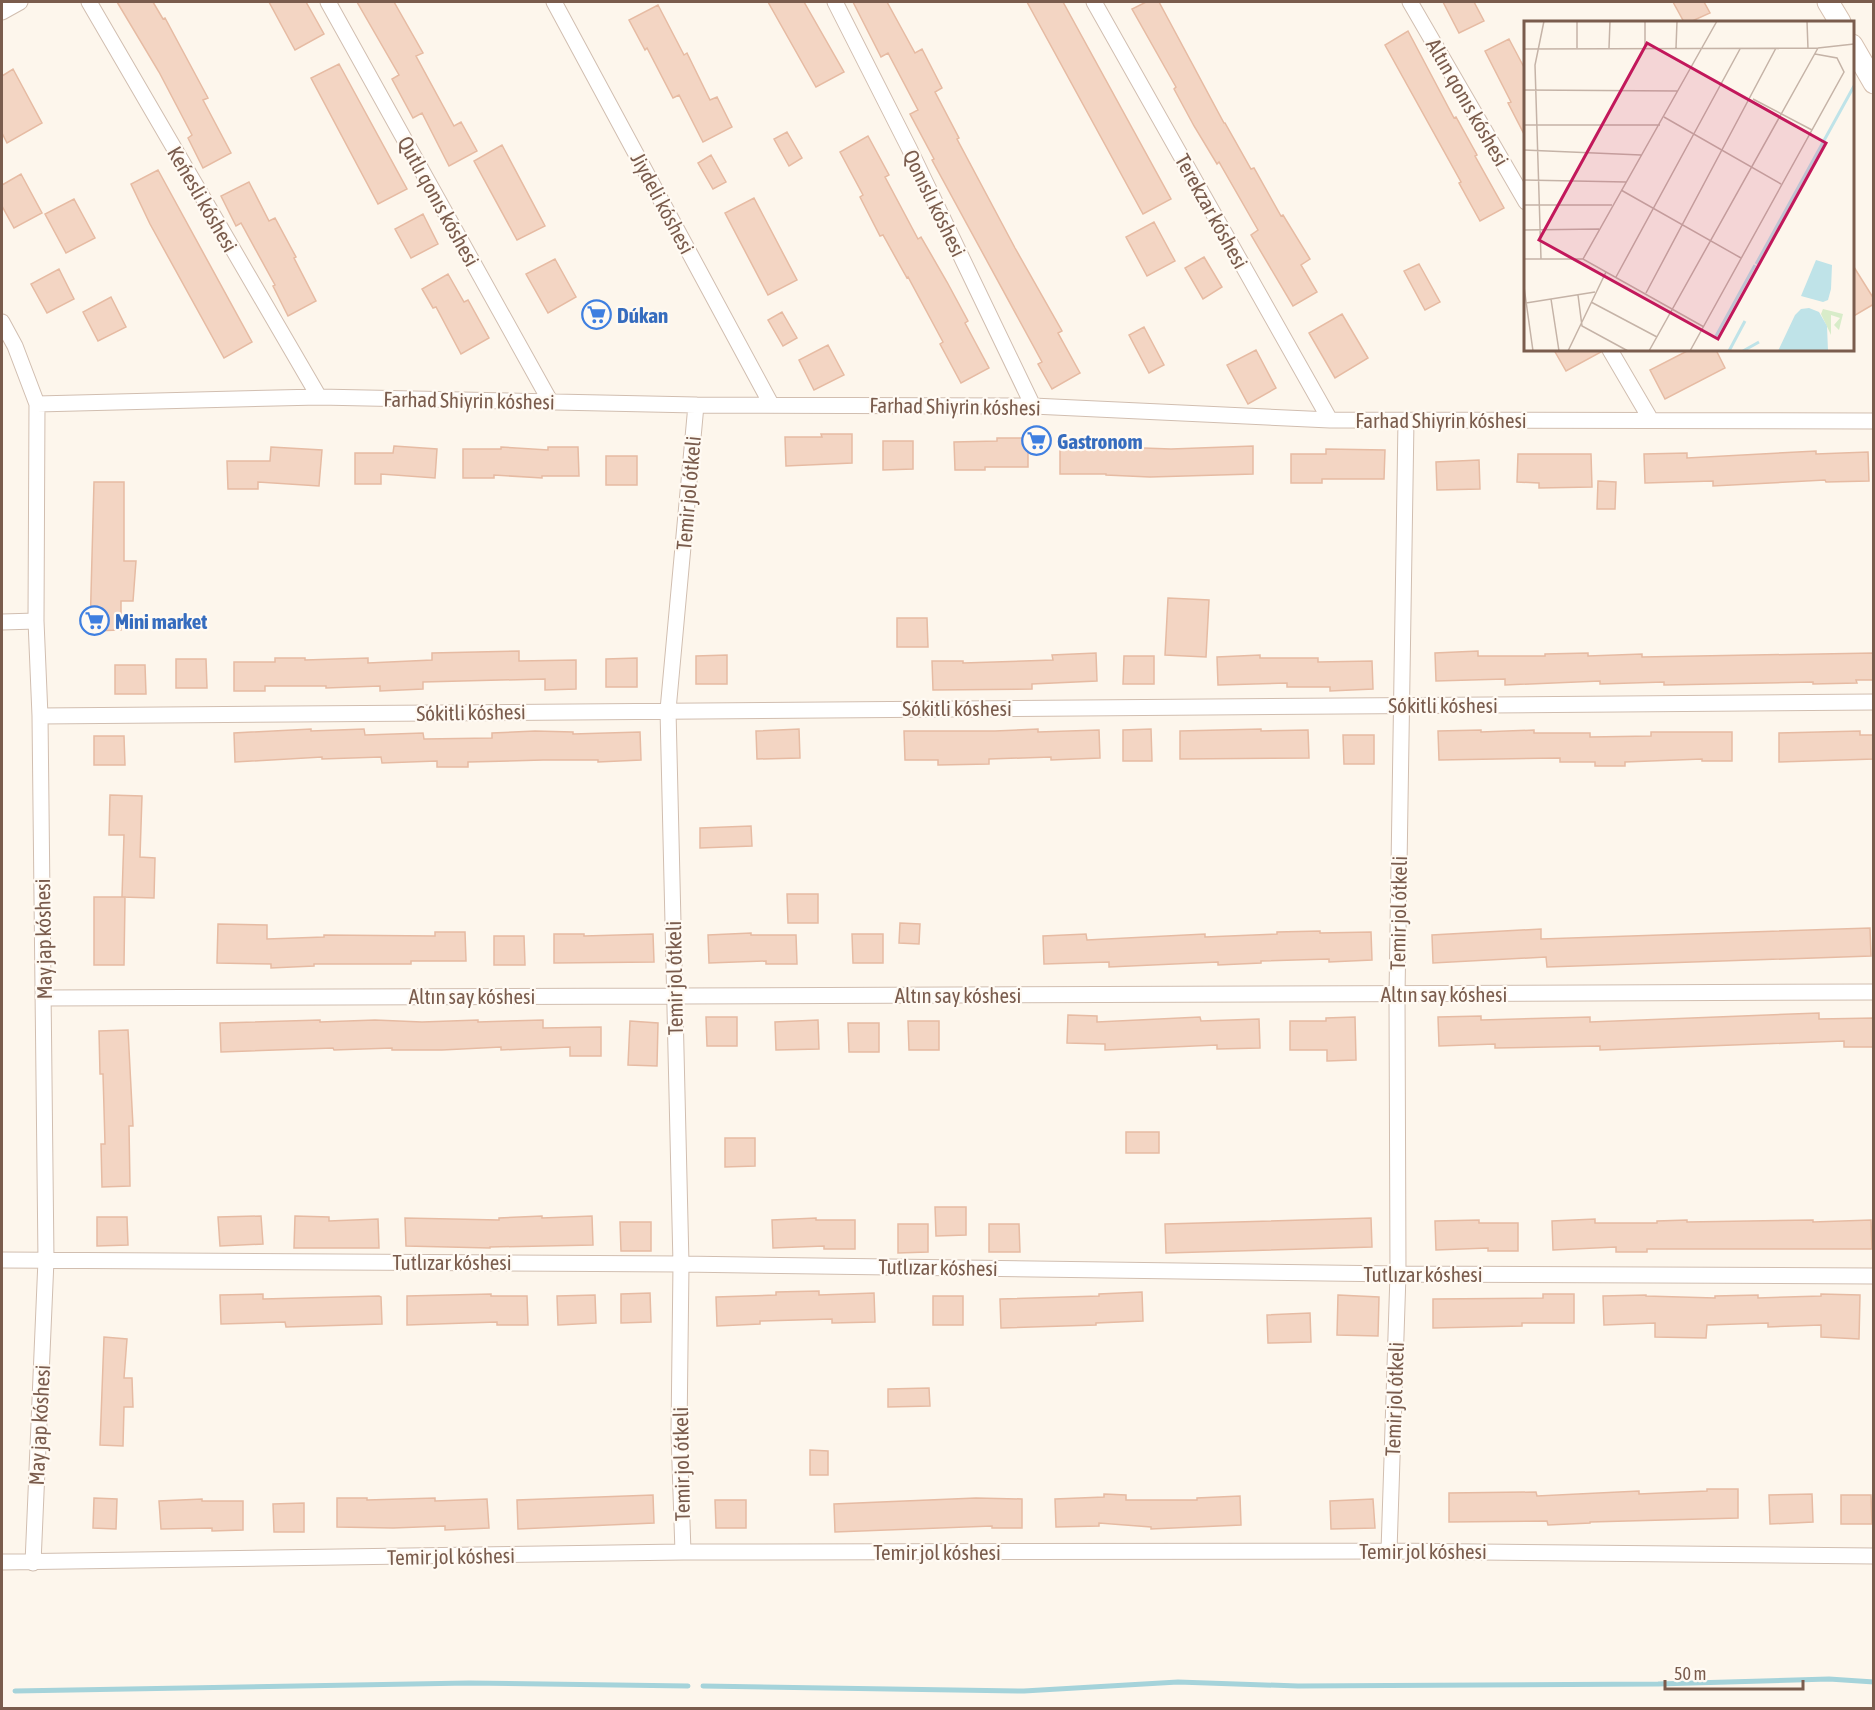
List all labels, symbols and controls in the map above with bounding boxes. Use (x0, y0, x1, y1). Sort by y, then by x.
inset map (1524, 21, 1854, 351)
street label: Altın qonıs kóshesi (1422, 34, 1514, 170)
street label: Qutlı qonıs kóshesi (393, 132, 485, 270)
street label: Keńesli kóshesi (163, 142, 243, 256)
street label: Qonıslı kóshesi (899, 146, 971, 260)
street label: Jiydeli kóshesi (626, 148, 700, 258)
street label: Terekzar kóshesi (1171, 150, 1253, 272)
supermarket icon: Dúkan (580, 299, 612, 331)
place label: Dúkan (617, 303, 668, 327)
street label: Farhad Shiyrin kóshesi (383, 387, 555, 413)
street label: Farhad Shiyrin kóshesi (869, 393, 1041, 419)
street label: Farhad Shiyrin kóshesi (1355, 408, 1527, 432)
supermarket icon: Gastronom (1020, 425, 1052, 457)
place label: Gastronom (1057, 429, 1143, 453)
street label: Temir jol ótkeli (671, 435, 705, 551)
supermarket icon: Mini market (78, 605, 110, 637)
place label: Mini market (115, 609, 207, 633)
street label: Sókitli kóshesi (1388, 693, 1498, 717)
street label: Sókitli kóshesi (902, 696, 1012, 720)
street label: Sókitli kóshesi (416, 699, 526, 725)
street label: Temir jol ótkeli (1385, 856, 1411, 970)
street label: May jap kóshesi (30, 878, 56, 1000)
street label: Temir jol ótkeli (661, 921, 687, 1035)
street label: Altın say kóshesi (1381, 982, 1507, 1006)
street label: Altın say kóshesi (895, 983, 1021, 1007)
street label: Altın say kóshesi (409, 984, 535, 1008)
street label: Tutlızar kóshesi (392, 1250, 512, 1274)
street label: Tutlızar kóshesi (878, 1254, 998, 1280)
street label: Tutlızar kóshesi (1363, 1262, 1483, 1286)
street label: Temir jol ótkeli (1380, 1341, 1408, 1457)
street label: May jap kóshesi (24, 1364, 54, 1486)
street label: Temir jol ótkeli (668, 1407, 694, 1521)
street label: Temir jol kóshesi (1359, 1539, 1487, 1563)
street label: Temir jol kóshesi (873, 1540, 1001, 1564)
street label: Temir jol kóshesi (387, 1543, 515, 1569)
scale bar (1665, 1653, 1803, 1691)
text: 50 m (1674, 1663, 1706, 1684)

